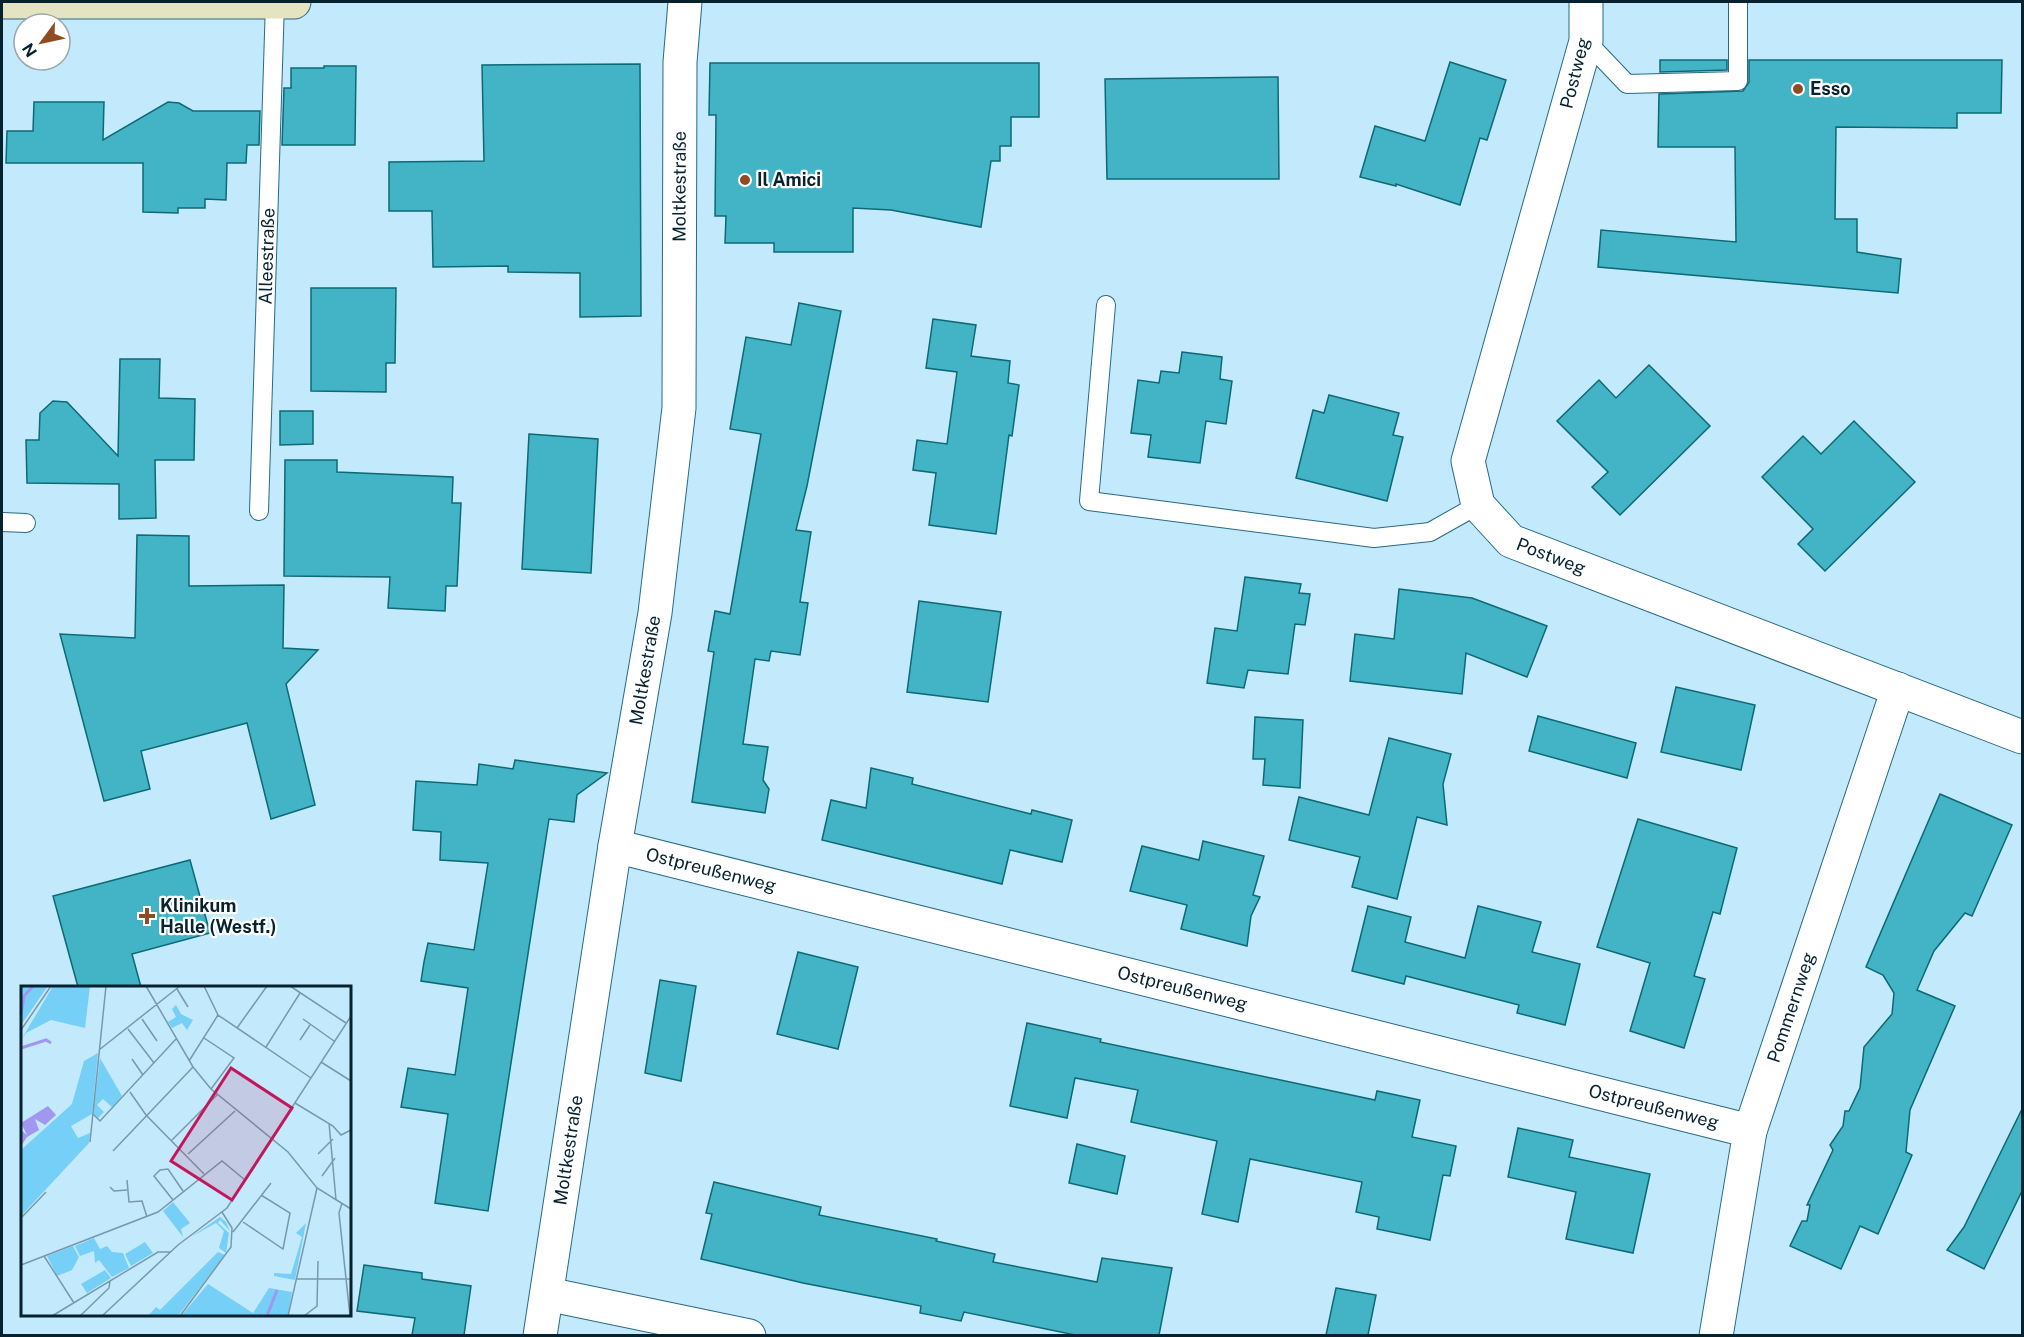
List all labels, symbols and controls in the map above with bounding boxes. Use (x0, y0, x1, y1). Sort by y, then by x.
north arrow (12, 12, 72, 72)
street label: Postweg (1556, 35, 1593, 111)
text: N (18, 39, 41, 60)
place label: Esso (1810, 78, 1851, 99)
marker: Esso (1791, 82, 1805, 96)
street label: Moltkestraße (668, 131, 690, 242)
place label: Il Amici (757, 169, 821, 190)
marker: Il Amici (738, 173, 752, 187)
street label: Alleestraße (254, 207, 279, 305)
street label: Postweg (1513, 533, 1589, 579)
street label: Moltkestraße (625, 614, 664, 727)
street label: Ostpreußenweg (644, 843, 778, 896)
place label: Klinikum Halle (Westf.) (160, 895, 277, 937)
marker: Klinikum Halle (Westf.) (138, 907, 156, 925)
street label: Pommernweg (1763, 949, 1819, 1065)
street label: Ostpreußenweg (1115, 962, 1250, 1014)
inset map (21, 986, 351, 1316)
street label: Ostpreußenweg (1587, 1080, 1721, 1133)
street label: Moltkestraße (549, 1094, 587, 1207)

